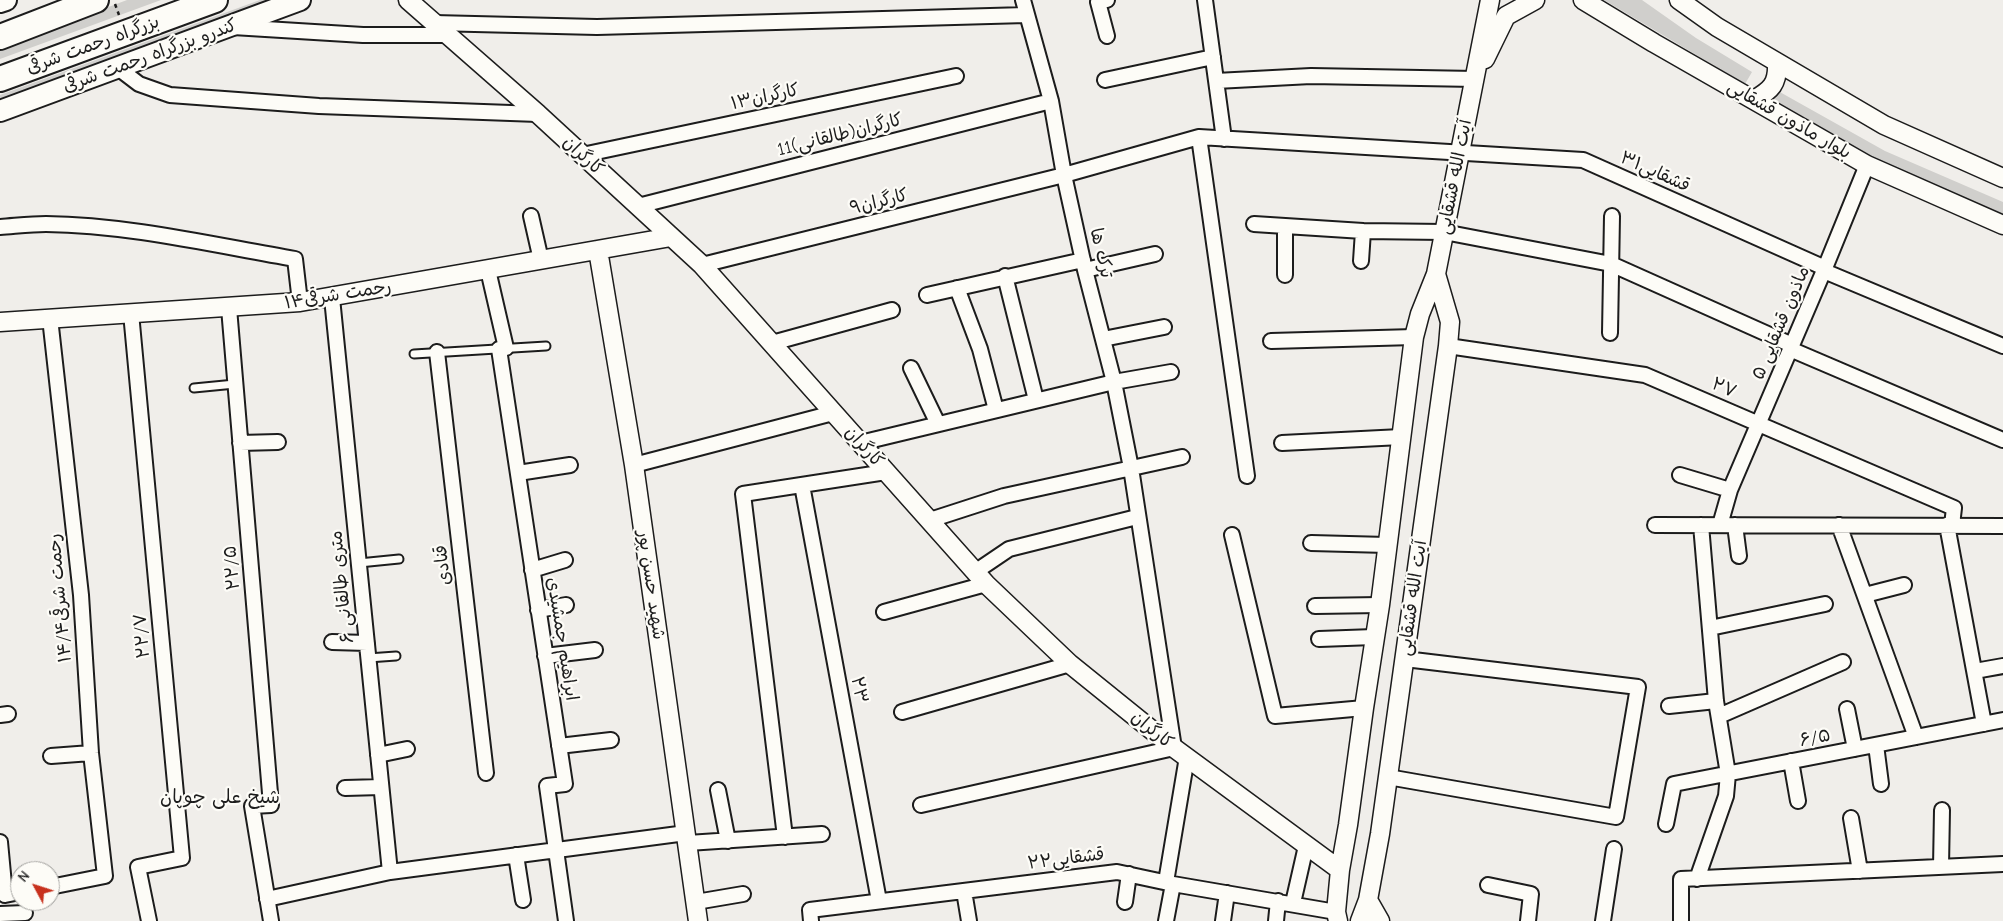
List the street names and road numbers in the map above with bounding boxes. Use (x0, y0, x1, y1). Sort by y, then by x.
street label: بزرگراه رحمت شرقی (24, 11, 162, 79)
street label: کندرو بزرگراه رحمت شرقی (60, 14, 240, 98)
street label: بلوار ماذون قشقایی (1723, 76, 1855, 164)
street label: کارگران۱۳ (729, 79, 801, 115)
street label: 11کارگران(طالقانی) (775, 109, 905, 161)
street label: آیت الله قشقایی (1433, 118, 1477, 236)
street label: کارگران (558, 132, 608, 180)
street label: ۳۱قشقایی (1617, 147, 1693, 197)
street label: کارگران۹ (848, 184, 910, 220)
street label: ترک ها (1085, 226, 1117, 280)
street label: ماذون قشقایی ۵ (1747, 263, 1815, 383)
street label: ۱۴رحمت شرقی (283, 276, 393, 314)
street label: ۲۷ (1708, 373, 1740, 403)
street label: کارگران (840, 422, 888, 472)
street label: ۶ متری طالقانی (325, 529, 359, 645)
street label: شهید حسن پور (633, 529, 669, 641)
street label: ۱۴/۴رحمت شرقی (44, 533, 76, 663)
street label: آیت الله قشقایی (1394, 539, 1432, 657)
street label: قنادی (430, 544, 456, 586)
street label: ۲۲/۵ (219, 545, 245, 591)
street label: ابراهیم جمشیدی (542, 576, 582, 702)
street label: ۲۲/۷ (129, 613, 155, 659)
street label: ۲۳ (846, 675, 872, 705)
street label: کارگران (1127, 706, 1177, 754)
street label: ۶/۵ (1798, 724, 1832, 752)
street label: ۲۲قشقایی (1026, 844, 1106, 874)

